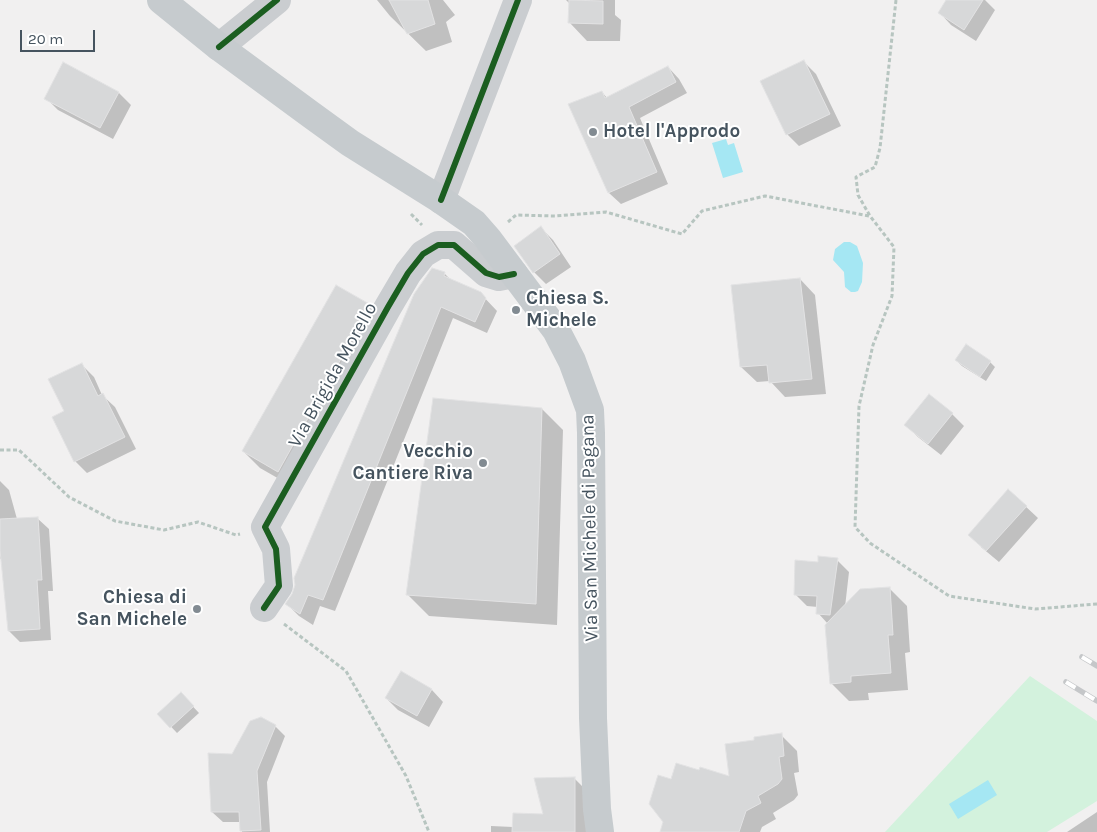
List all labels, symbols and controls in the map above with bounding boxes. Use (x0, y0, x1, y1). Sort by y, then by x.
scale bar (22, 20, 98, 52)
text: 20 m (28, 30, 63, 48)
place label: Hotel l'Approdo (603, 121, 740, 143)
marker: Hotel l'Approdo (587, 126, 599, 138)
place label: Chiesa S. Michele (526, 288, 608, 332)
street label: Via Brigida Morello (284, 298, 382, 452)
marker: Chiesa S. Michele (510, 304, 522, 316)
street label: Via San Michele di Pagana (577, 414, 603, 642)
place label: Vecchio Cantiere Riva (352, 441, 473, 485)
marker: Vecchio Cantiere Riva (477, 457, 489, 469)
place label: Chiesa di San Michele (76, 587, 187, 631)
marker: Chiesa di San Michele (191, 603, 203, 615)

